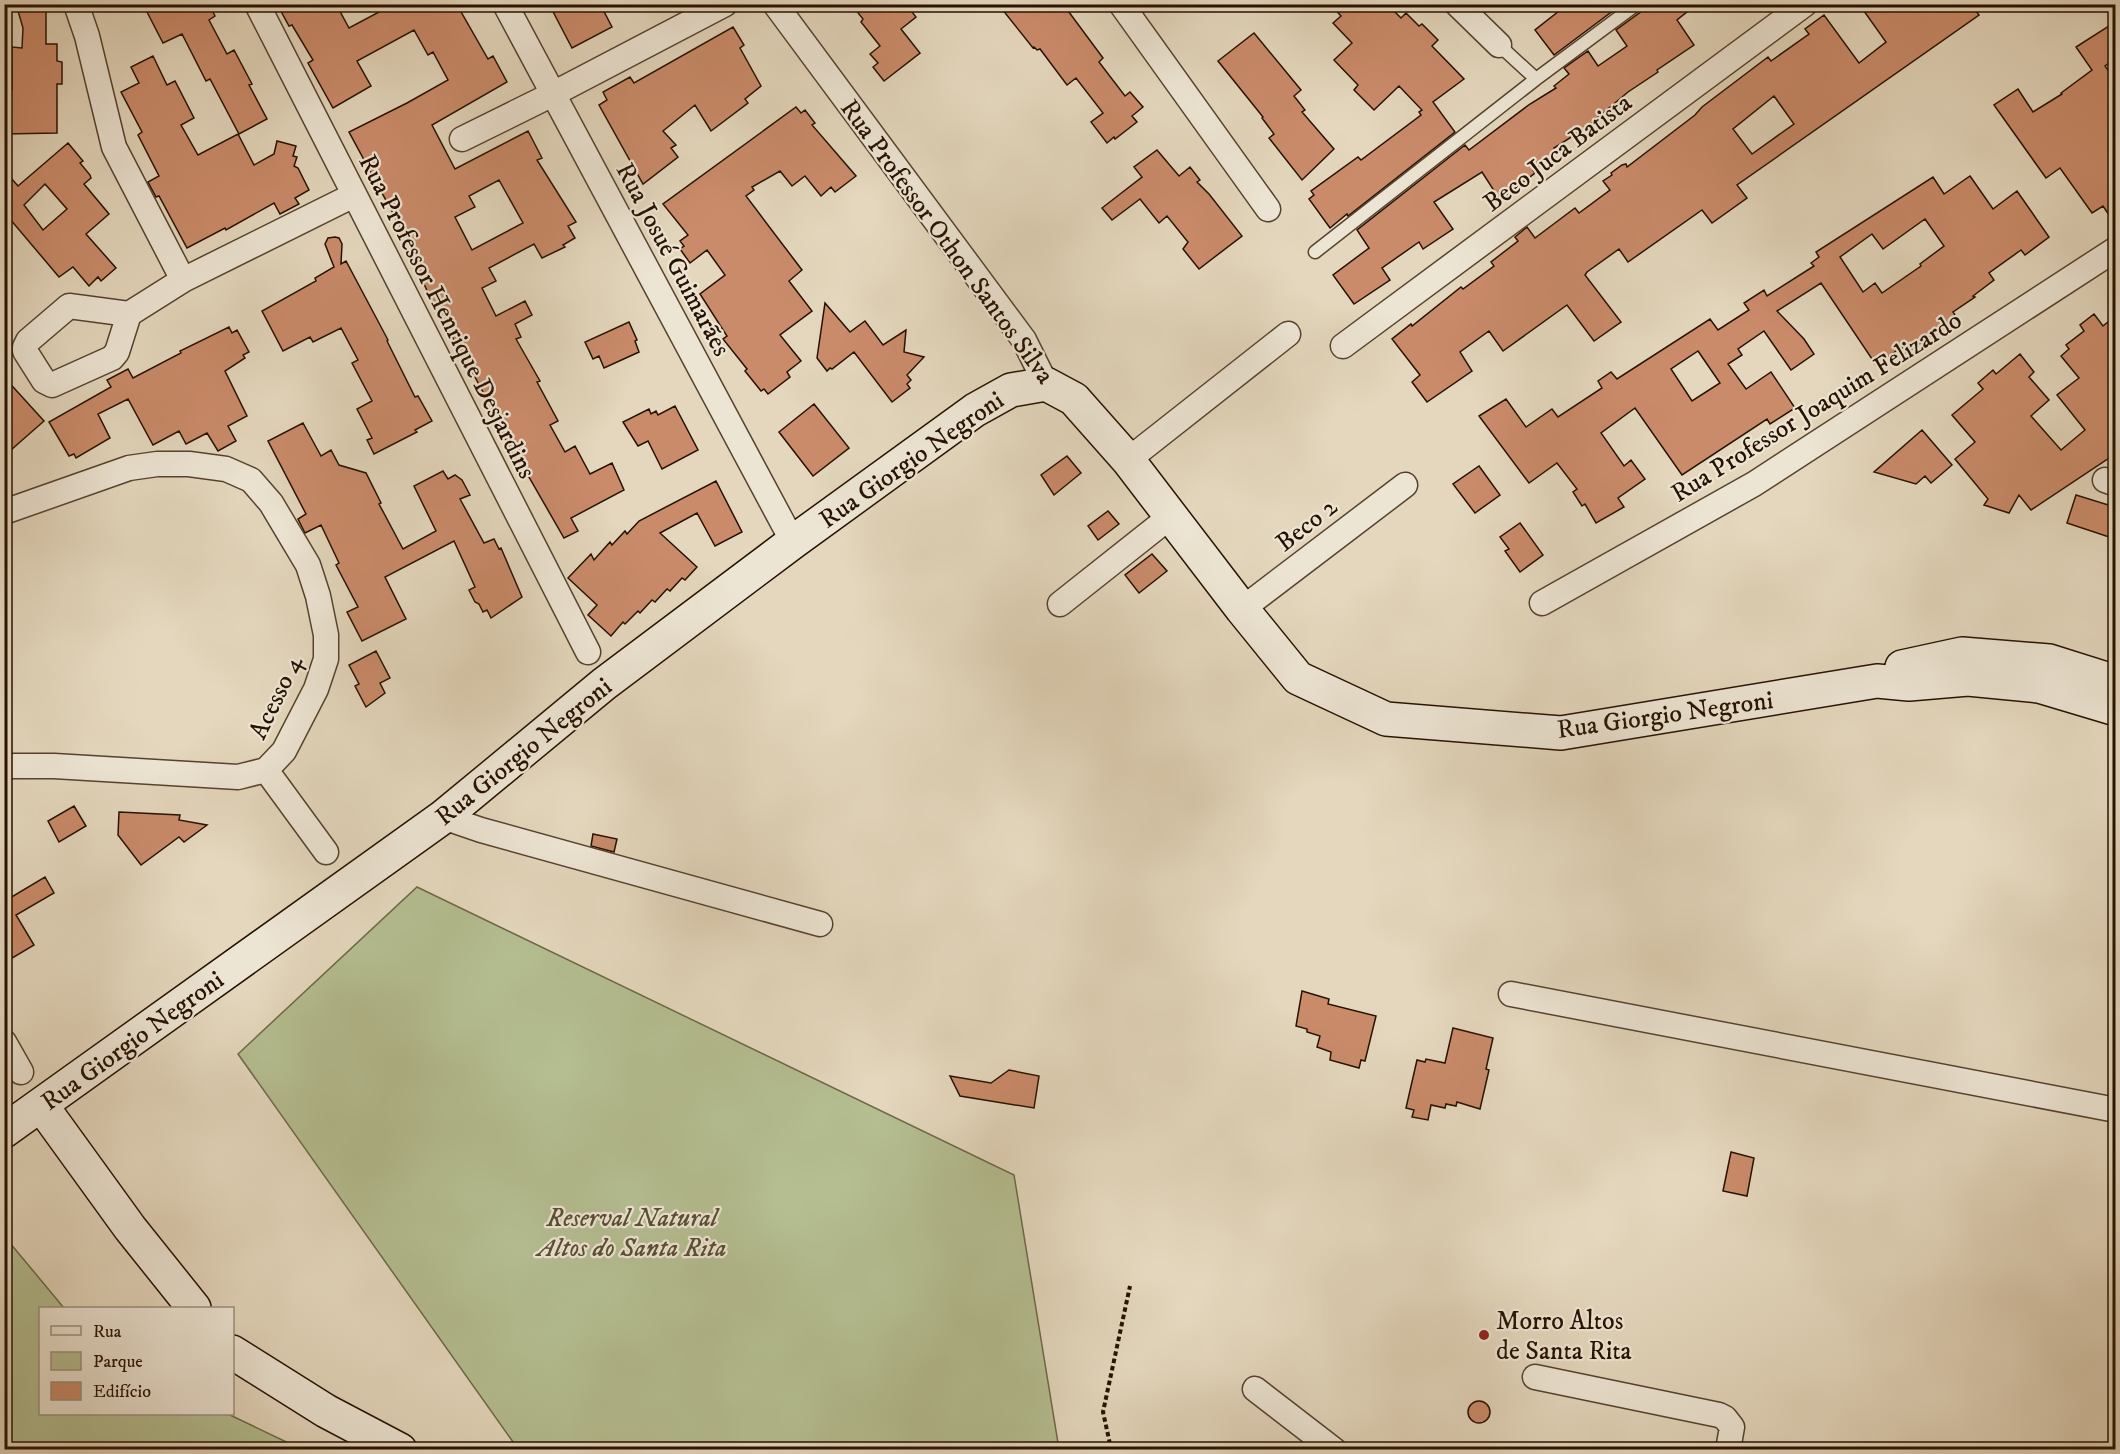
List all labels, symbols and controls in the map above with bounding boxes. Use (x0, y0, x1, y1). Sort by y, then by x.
street label: Beco Juca Batista (1477, 87, 1639, 220)
street label: Rua Professor Othon Santos Silva (832, 93, 1061, 391)
street label: Rua Professor Henrique Desjardins (350, 149, 543, 484)
street label: Rua Josué Guimarães (608, 157, 738, 362)
street label: Rua Professor Joaquim Felizardo (1665, 304, 1968, 511)
street label: Rua Giorgio Negroni (813, 384, 1011, 536)
street label: Beco 2 (1269, 491, 1345, 560)
street label: Acesso 4 (242, 649, 311, 745)
street label: Rua Giorgio Negroni (429, 671, 619, 834)
street label: Rua Giorgio Negroni (1555, 684, 1775, 747)
street label: Rua Giorgio Negroni (35, 964, 231, 1119)
park label: Reserval Natural Altos do Santa Rita (534, 1202, 727, 1265)
place label: Morro Altos de Santa Rita (1496, 1305, 1632, 1368)
legend (39, 1307, 234, 1415)
text: Rua (93, 1321, 122, 1343)
marker: Morro Altos de Santa Rita (1477, 1328, 1491, 1342)
text: Parque (93, 1351, 143, 1373)
text: Edifício (93, 1381, 151, 1403)

